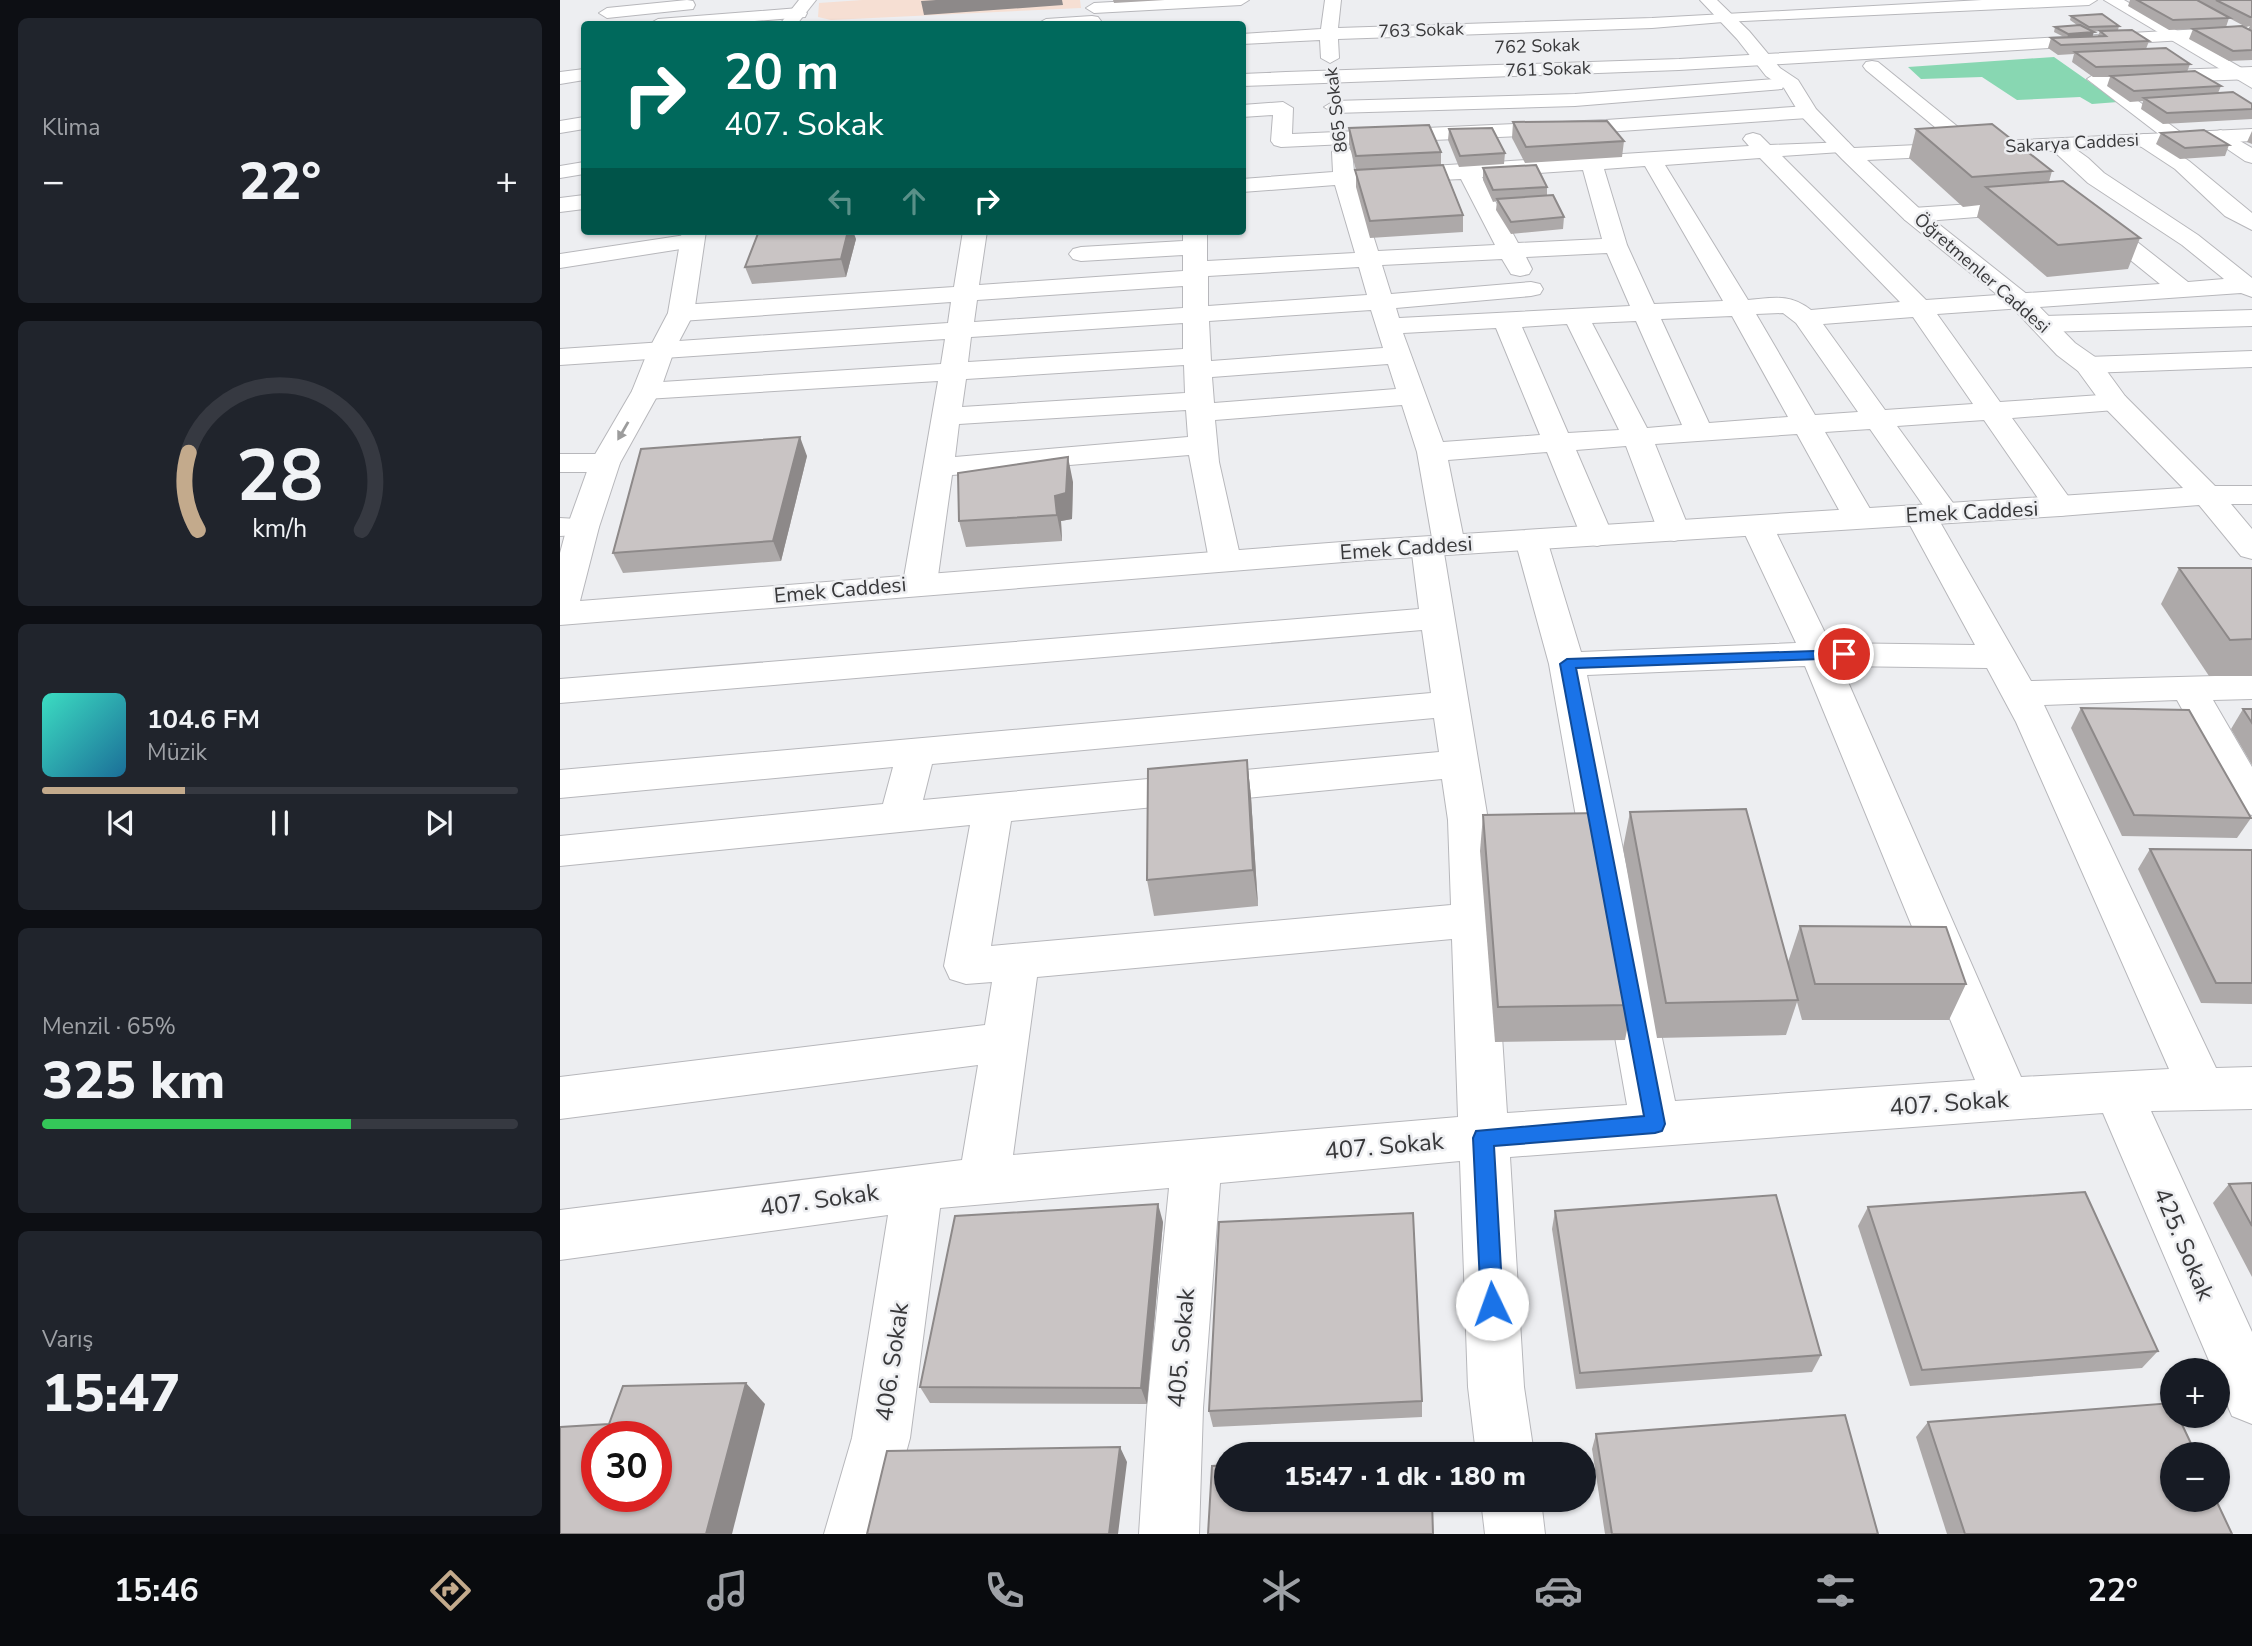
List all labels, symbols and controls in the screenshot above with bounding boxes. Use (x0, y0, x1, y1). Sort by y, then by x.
street label: 763 Sokak (1378, 16, 1465, 43)
street label: 762 Sokak (1494, 32, 1581, 59)
text: 20 m (724, 39, 839, 106)
icon: right (609, 49, 700, 140)
street label: 761 Sokak (1505, 55, 1592, 82)
street label: 865 Sokak (1319, 65, 1353, 154)
text: 407. Sokak (724, 103, 883, 146)
text: Klima (42, 112, 100, 143)
street label: Sakarya Caddesi (2004, 128, 2140, 158)
text: 22° (239, 146, 321, 217)
text: − (42, 156, 65, 207)
text: + (495, 156, 518, 207)
icon: left (822, 182, 860, 220)
icon: ahead (895, 182, 933, 220)
icon: right (968, 182, 1006, 220)
street label: Öğretmenler Caddesi (1909, 207, 2055, 339)
one-way arrow (616, 422, 629, 441)
text: 28 (236, 426, 324, 526)
street label: Emek Caddesi (1905, 495, 2039, 529)
text: km/h (252, 512, 308, 546)
street label: Emek Caddesi (1339, 529, 1473, 567)
street label: Emek Caddesi (773, 570, 907, 610)
pin (1814, 624, 1874, 684)
icon: arrive (1825, 635, 1863, 673)
text: 104.6 FM (147, 702, 260, 737)
text: Müzik (147, 737, 207, 768)
icon: previous (102, 804, 140, 842)
icon: pause (261, 804, 299, 842)
icon: next (420, 804, 458, 842)
text: Menzil · 65% (42, 1011, 176, 1042)
text: 325 km (42, 1045, 225, 1116)
street label: 407. Sokak (1888, 1083, 2011, 1123)
street label: 407. Sokak (1323, 1125, 1446, 1167)
street label: 407. Sokak (758, 1176, 881, 1224)
street label: 425. Sokak (2146, 1183, 2222, 1306)
position arrow (1455, 1267, 1529, 1341)
street label: 405. Sokak (1160, 1286, 1202, 1409)
street label: 406. Sokak (868, 1300, 916, 1423)
text: Varış (42, 1324, 93, 1355)
text: 15:47 (42, 1358, 180, 1429)
map controls (2160, 1358, 2230, 1512)
button: + (2160, 1358, 2230, 1428)
speed limit sign: 30 (581, 1421, 672, 1512)
button: − (2160, 1442, 2230, 1512)
text: 15:47 · 1 dk · 180 m (1284, 1459, 1526, 1494)
icon: directions (426, 1566, 475, 1615)
icon: music (703, 1566, 752, 1615)
icon: phone (980, 1566, 1029, 1615)
icon: climate (1257, 1566, 1306, 1615)
icon: car (1534, 1566, 1583, 1615)
icon: filters (1811, 1566, 1860, 1615)
text: 15:46 (114, 1569, 199, 1612)
text: 22° (2087, 1569, 2138, 1612)

